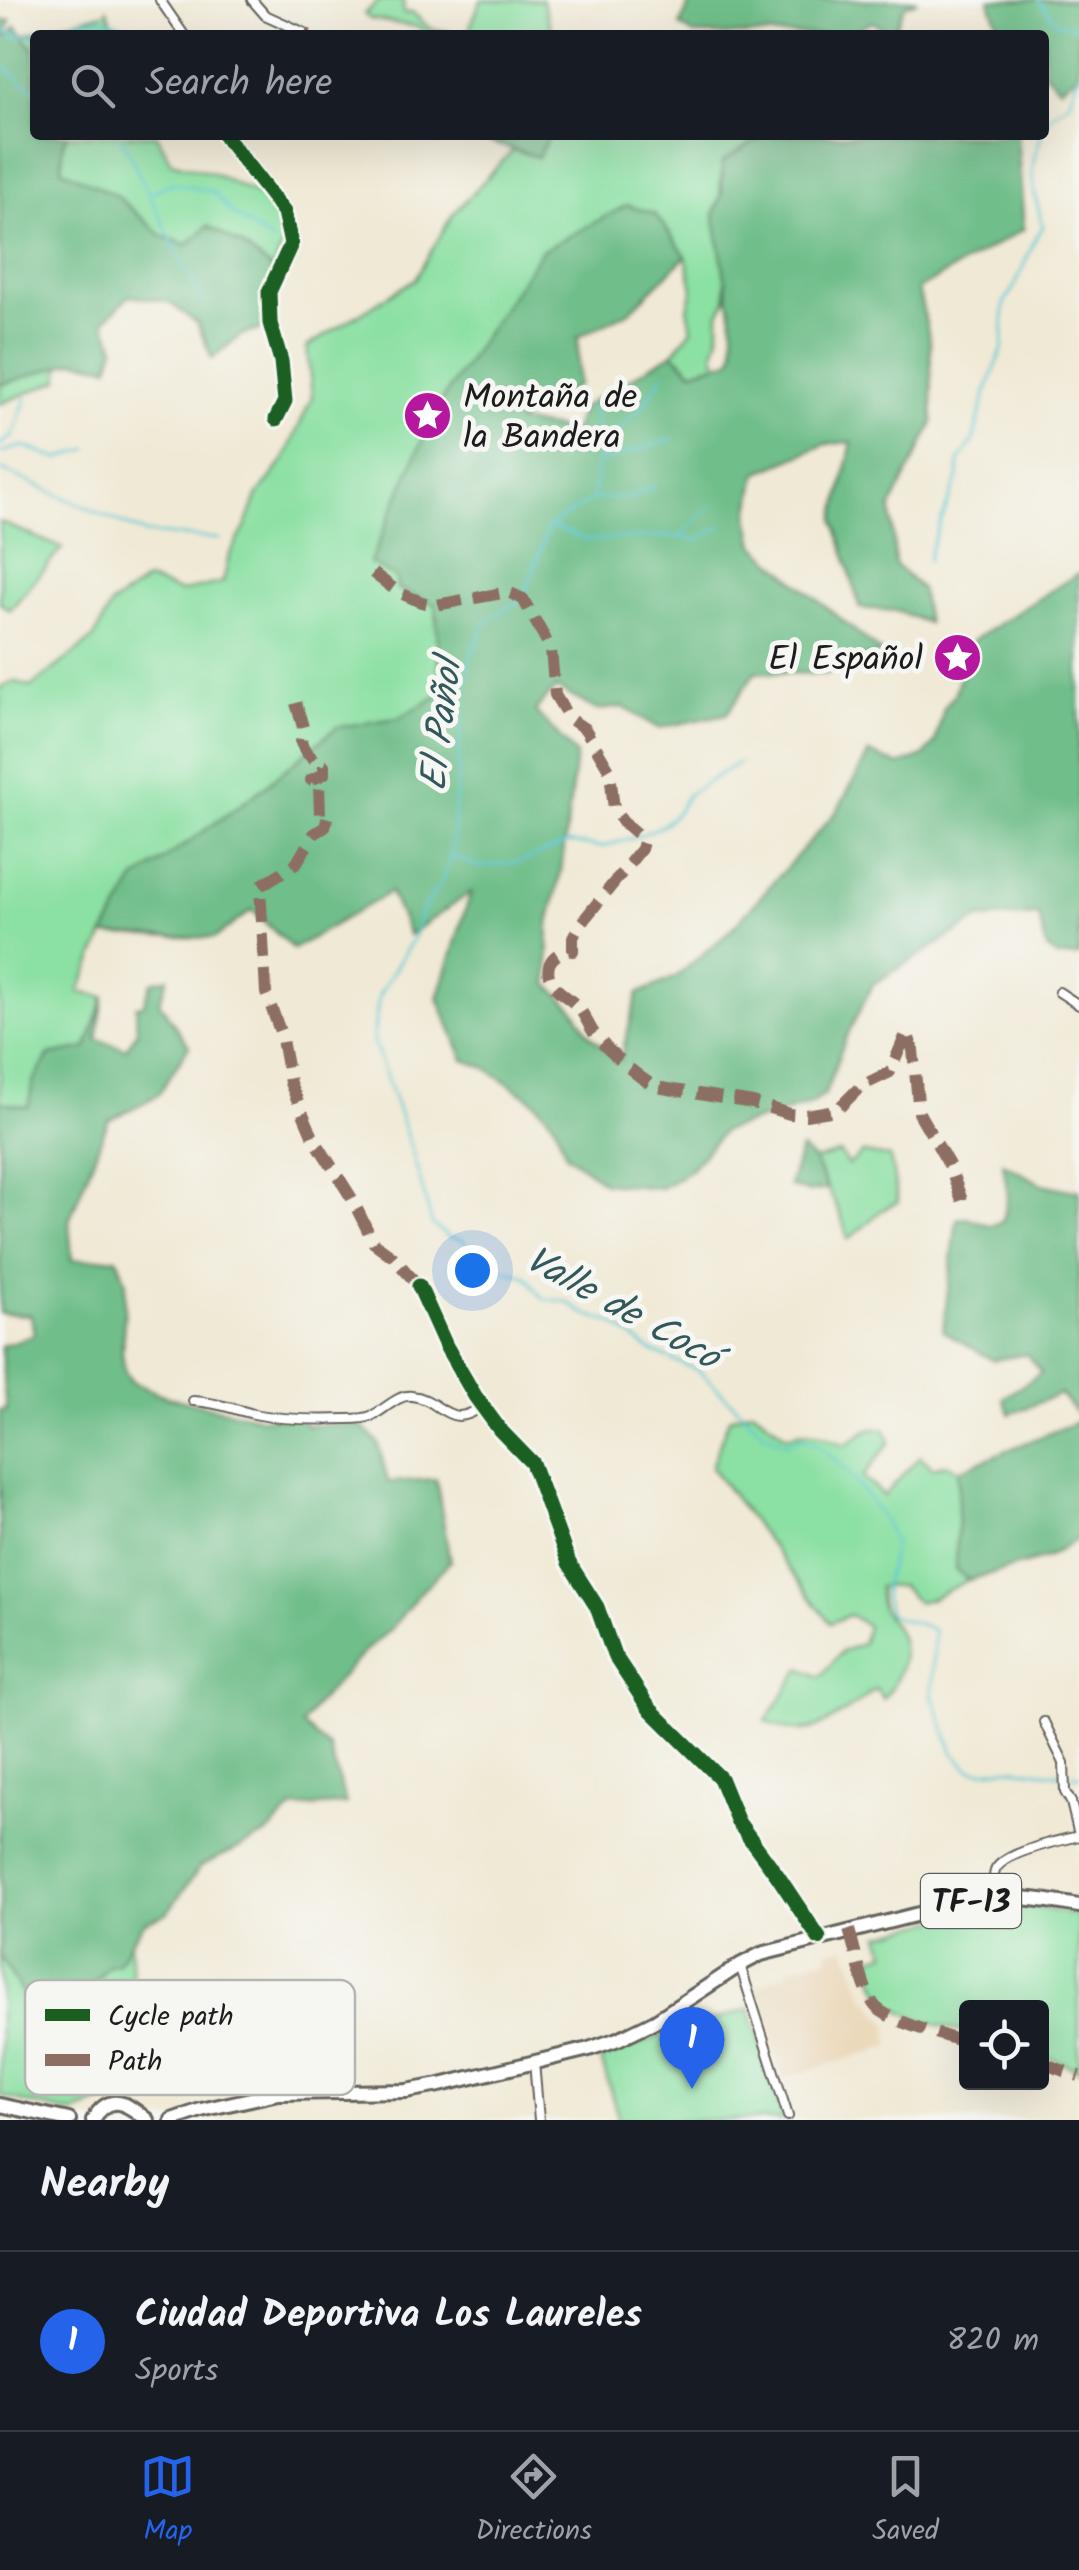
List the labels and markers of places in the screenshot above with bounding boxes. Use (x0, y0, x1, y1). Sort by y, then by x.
place label: Montaña de la Bandera (463, 371, 638, 467)
place icon: Montaña de la Bandera (402, 390, 454, 442)
place icon: El Español (932, 632, 984, 684)
place label: El Español (768, 633, 923, 689)
pin: 1 (660, 2006, 724, 2089)

